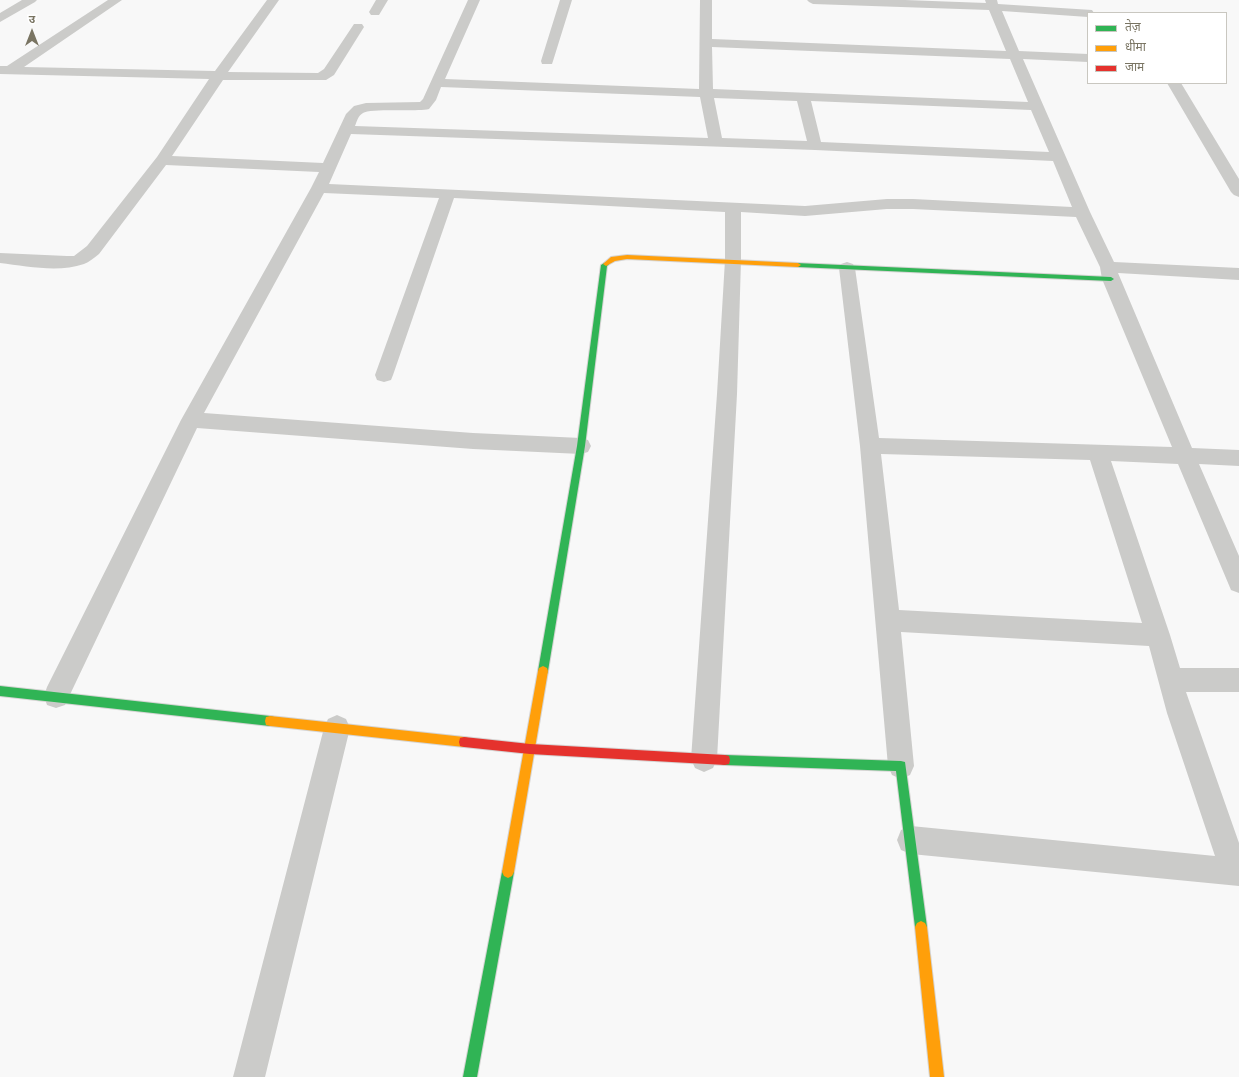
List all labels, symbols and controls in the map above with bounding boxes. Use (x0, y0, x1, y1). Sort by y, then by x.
north arrow (12, 12, 52, 52)
legend (1087, 12, 1227, 84)
text: उ (29, 13, 35, 26)
text: तेज़ (1125, 20, 1141, 34)
text: धीमा (1125, 40, 1146, 54)
text: जाम (1125, 60, 1144, 74)

